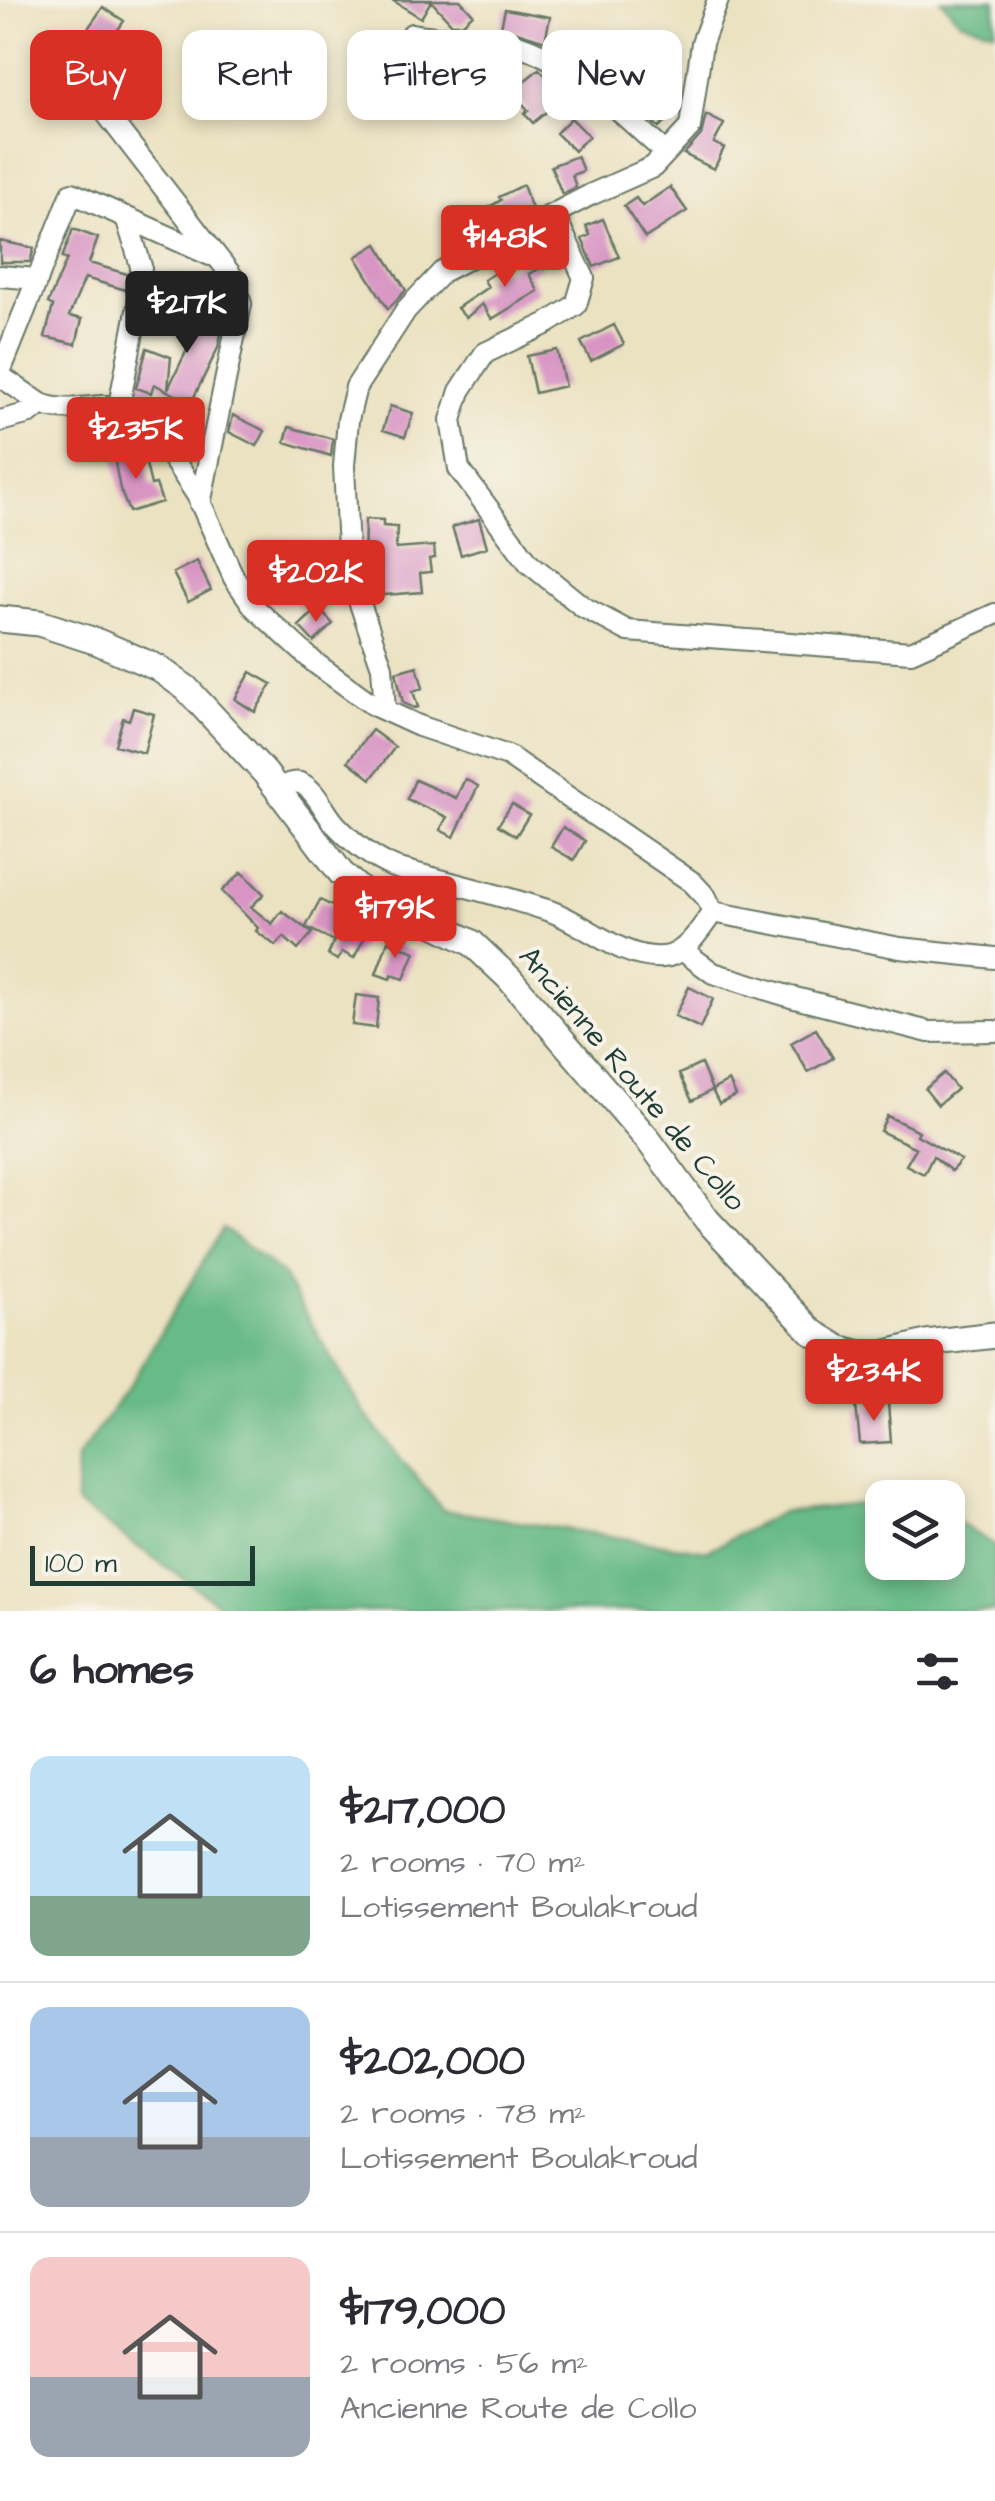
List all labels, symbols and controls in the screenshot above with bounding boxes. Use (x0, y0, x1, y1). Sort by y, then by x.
chip: Buy (30, 30, 162, 120)
chip: Rent (182, 30, 327, 120)
chip: Filters (347, 30, 522, 120)
chip: New (542, 30, 682, 120)
pin: $148K (435, 205, 575, 290)
text: $148K (463, 215, 547, 260)
pin: $217K (117, 271, 257, 356)
text: $217K (147, 281, 227, 326)
pin: $235K (66, 397, 206, 482)
text: $235K (89, 407, 183, 452)
pin: $202K (246, 540, 386, 625)
text: $202K (269, 550, 363, 595)
pin: $179K (325, 876, 465, 961)
text: $179K (355, 886, 435, 931)
street label: Ancienne Route de Collo (509, 938, 756, 1221)
pin: $234K (804, 1339, 944, 1424)
text: $234K (827, 1349, 921, 1394)
map controls (865, 1480, 965, 1580)
button: layers (865, 1480, 965, 1580)
scale bar (30, 1541, 255, 1586)
text: 100 m (45, 1544, 117, 1583)
text: 6 homes (30, 1642, 194, 1700)
icon: filters (910, 1644, 965, 1699)
text: $217,000 (340, 1782, 506, 1840)
icon: home (110, 1796, 230, 1916)
text: 2 rooms · 70 m² (340, 1840, 585, 1885)
text: Lotissement Boulakroud (340, 1885, 698, 1930)
text: $202,000 (340, 2033, 525, 2091)
icon: home (110, 2047, 230, 2167)
text: 2 rooms · 78 m² (340, 2091, 586, 2136)
text: Lotissement Boulakroud (340, 2136, 698, 2181)
text: $179,000 (340, 2283, 505, 2341)
icon: home (110, 2297, 230, 2417)
text: 2 rooms · 56 m² (340, 2341, 588, 2386)
text: Ancienne Route de Collo (340, 2386, 696, 2431)

